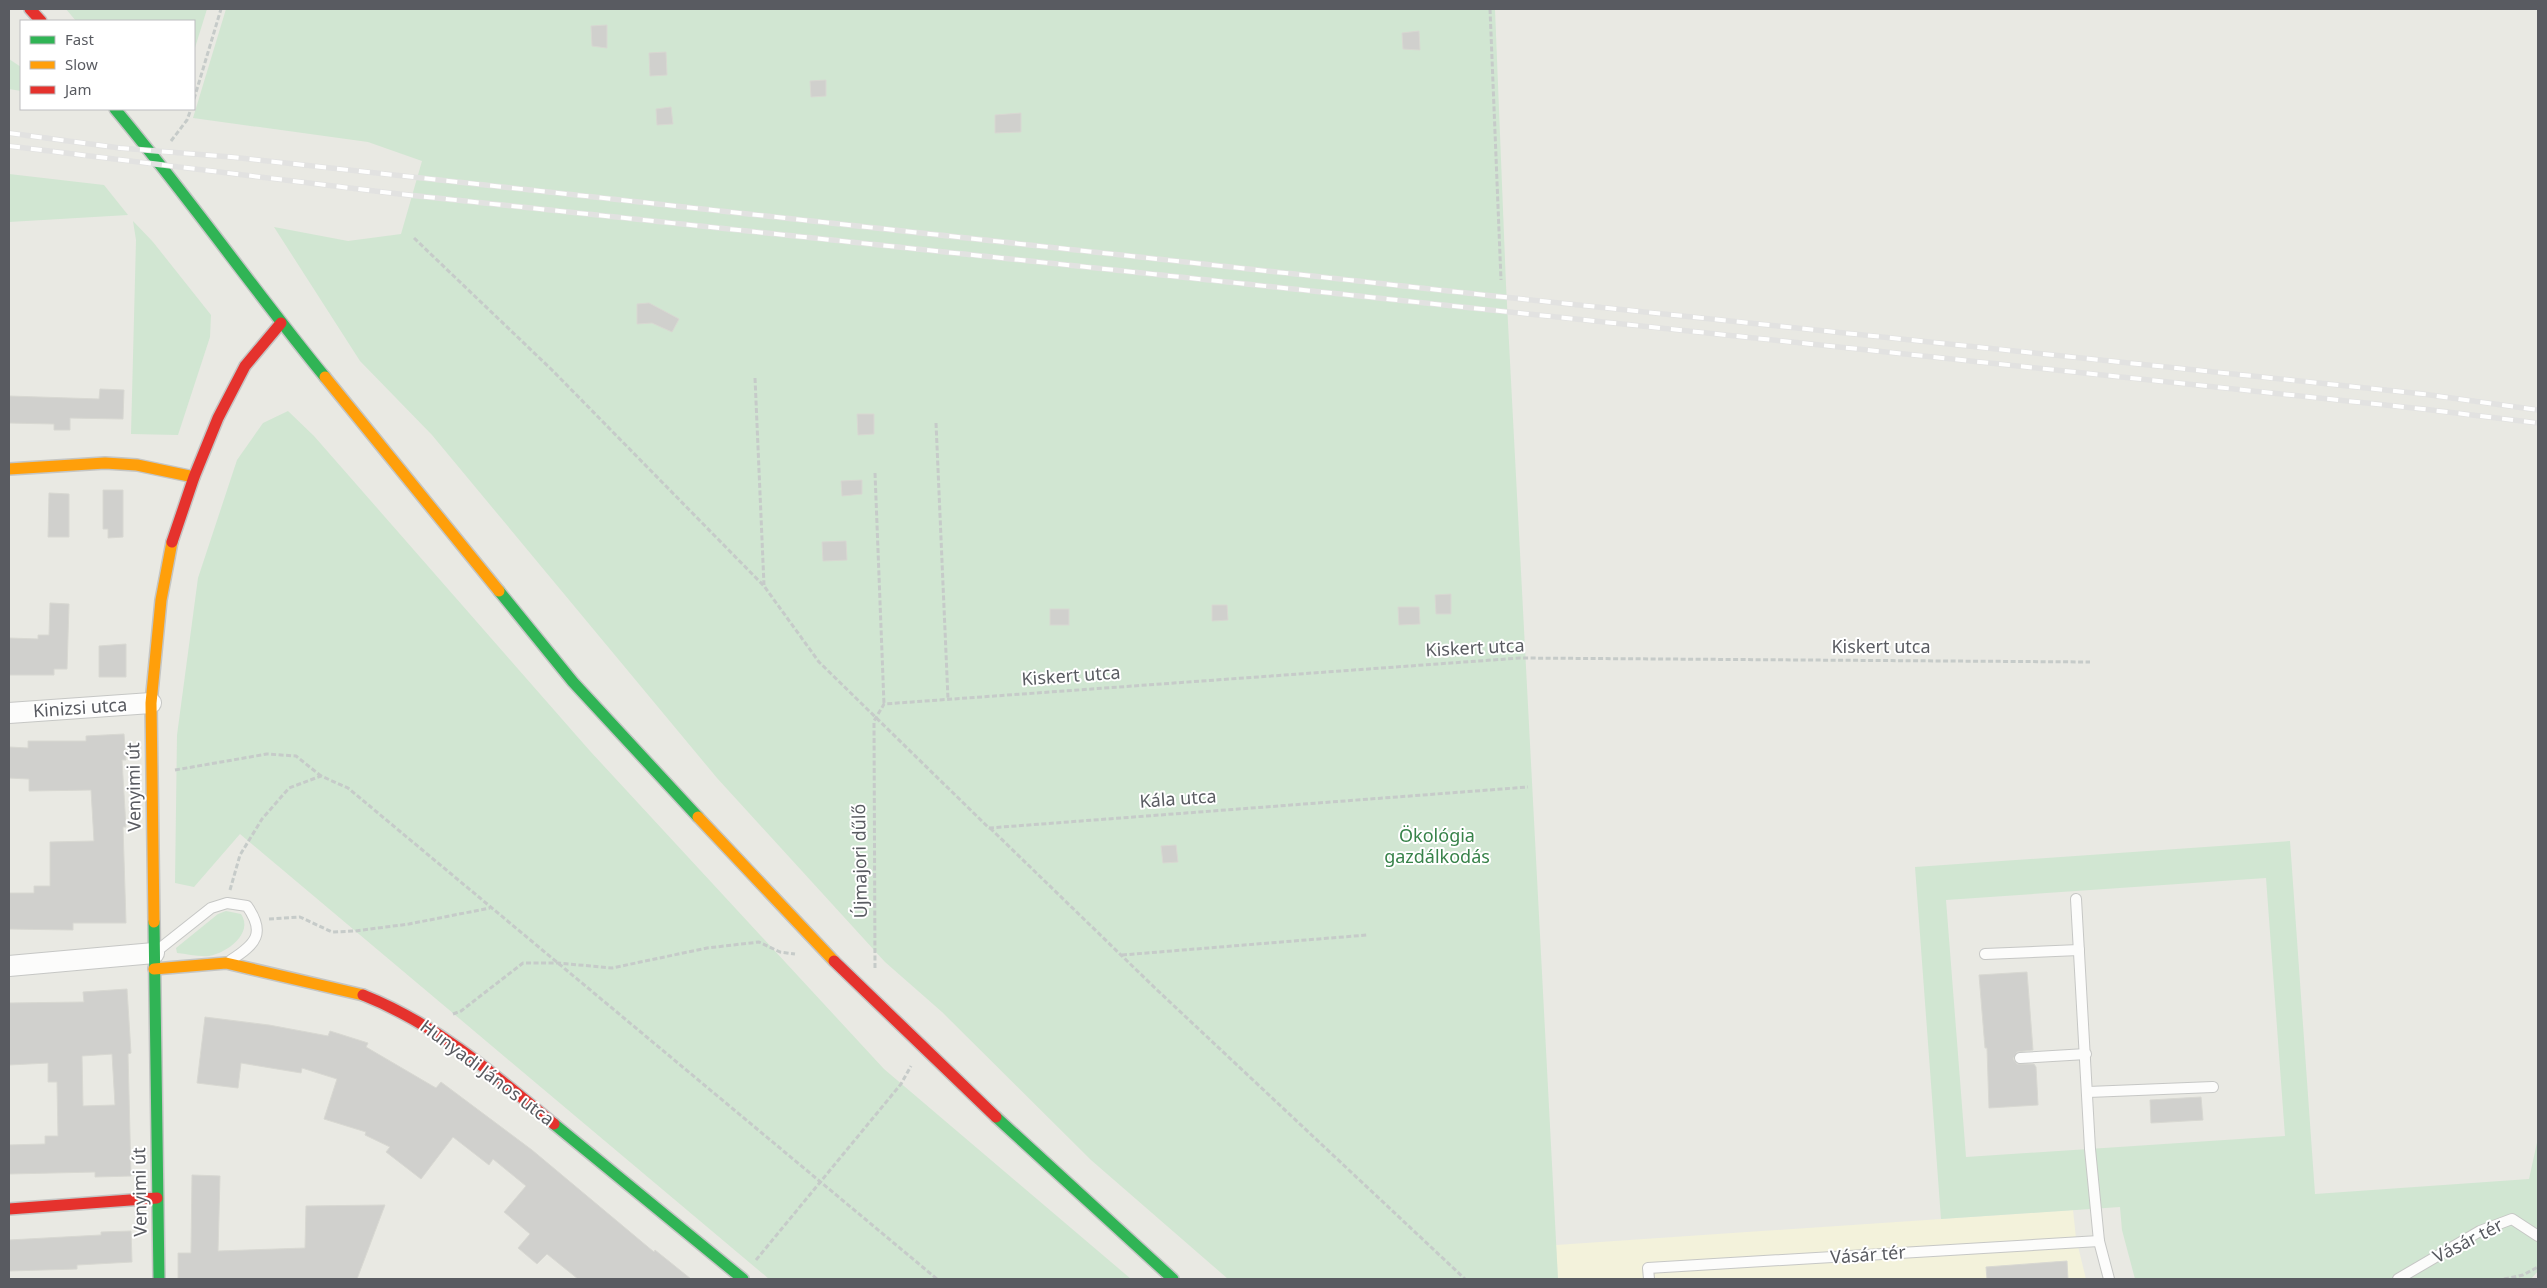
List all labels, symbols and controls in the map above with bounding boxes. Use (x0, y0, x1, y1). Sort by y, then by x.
legend (20, 20, 195, 110)
text: Fast (65, 29, 94, 49)
text: Slow (65, 54, 98, 74)
text: Jam (63, 79, 92, 99)
street label: Kiskert utca (1425, 632, 1525, 662)
street label: Kiskert utca (1831, 634, 1931, 658)
street label: Kiskert utca (1021, 660, 1121, 690)
street label: Kinizsi utca (32, 692, 128, 722)
street label: Venyimi út (120, 742, 146, 832)
street label: Kála utca (1139, 783, 1217, 813)
street label: Újmajori dűlő (846, 803, 872, 919)
park label: Ökológia gazdálkodás (1384, 823, 1490, 868)
street label: Hunyadi János utca (416, 1014, 559, 1131)
street label: Venyimi út (126, 1147, 152, 1237)
street label: Vásár tér (2428, 1212, 2507, 1268)
street label: Vásár tér (1829, 1239, 1907, 1269)

